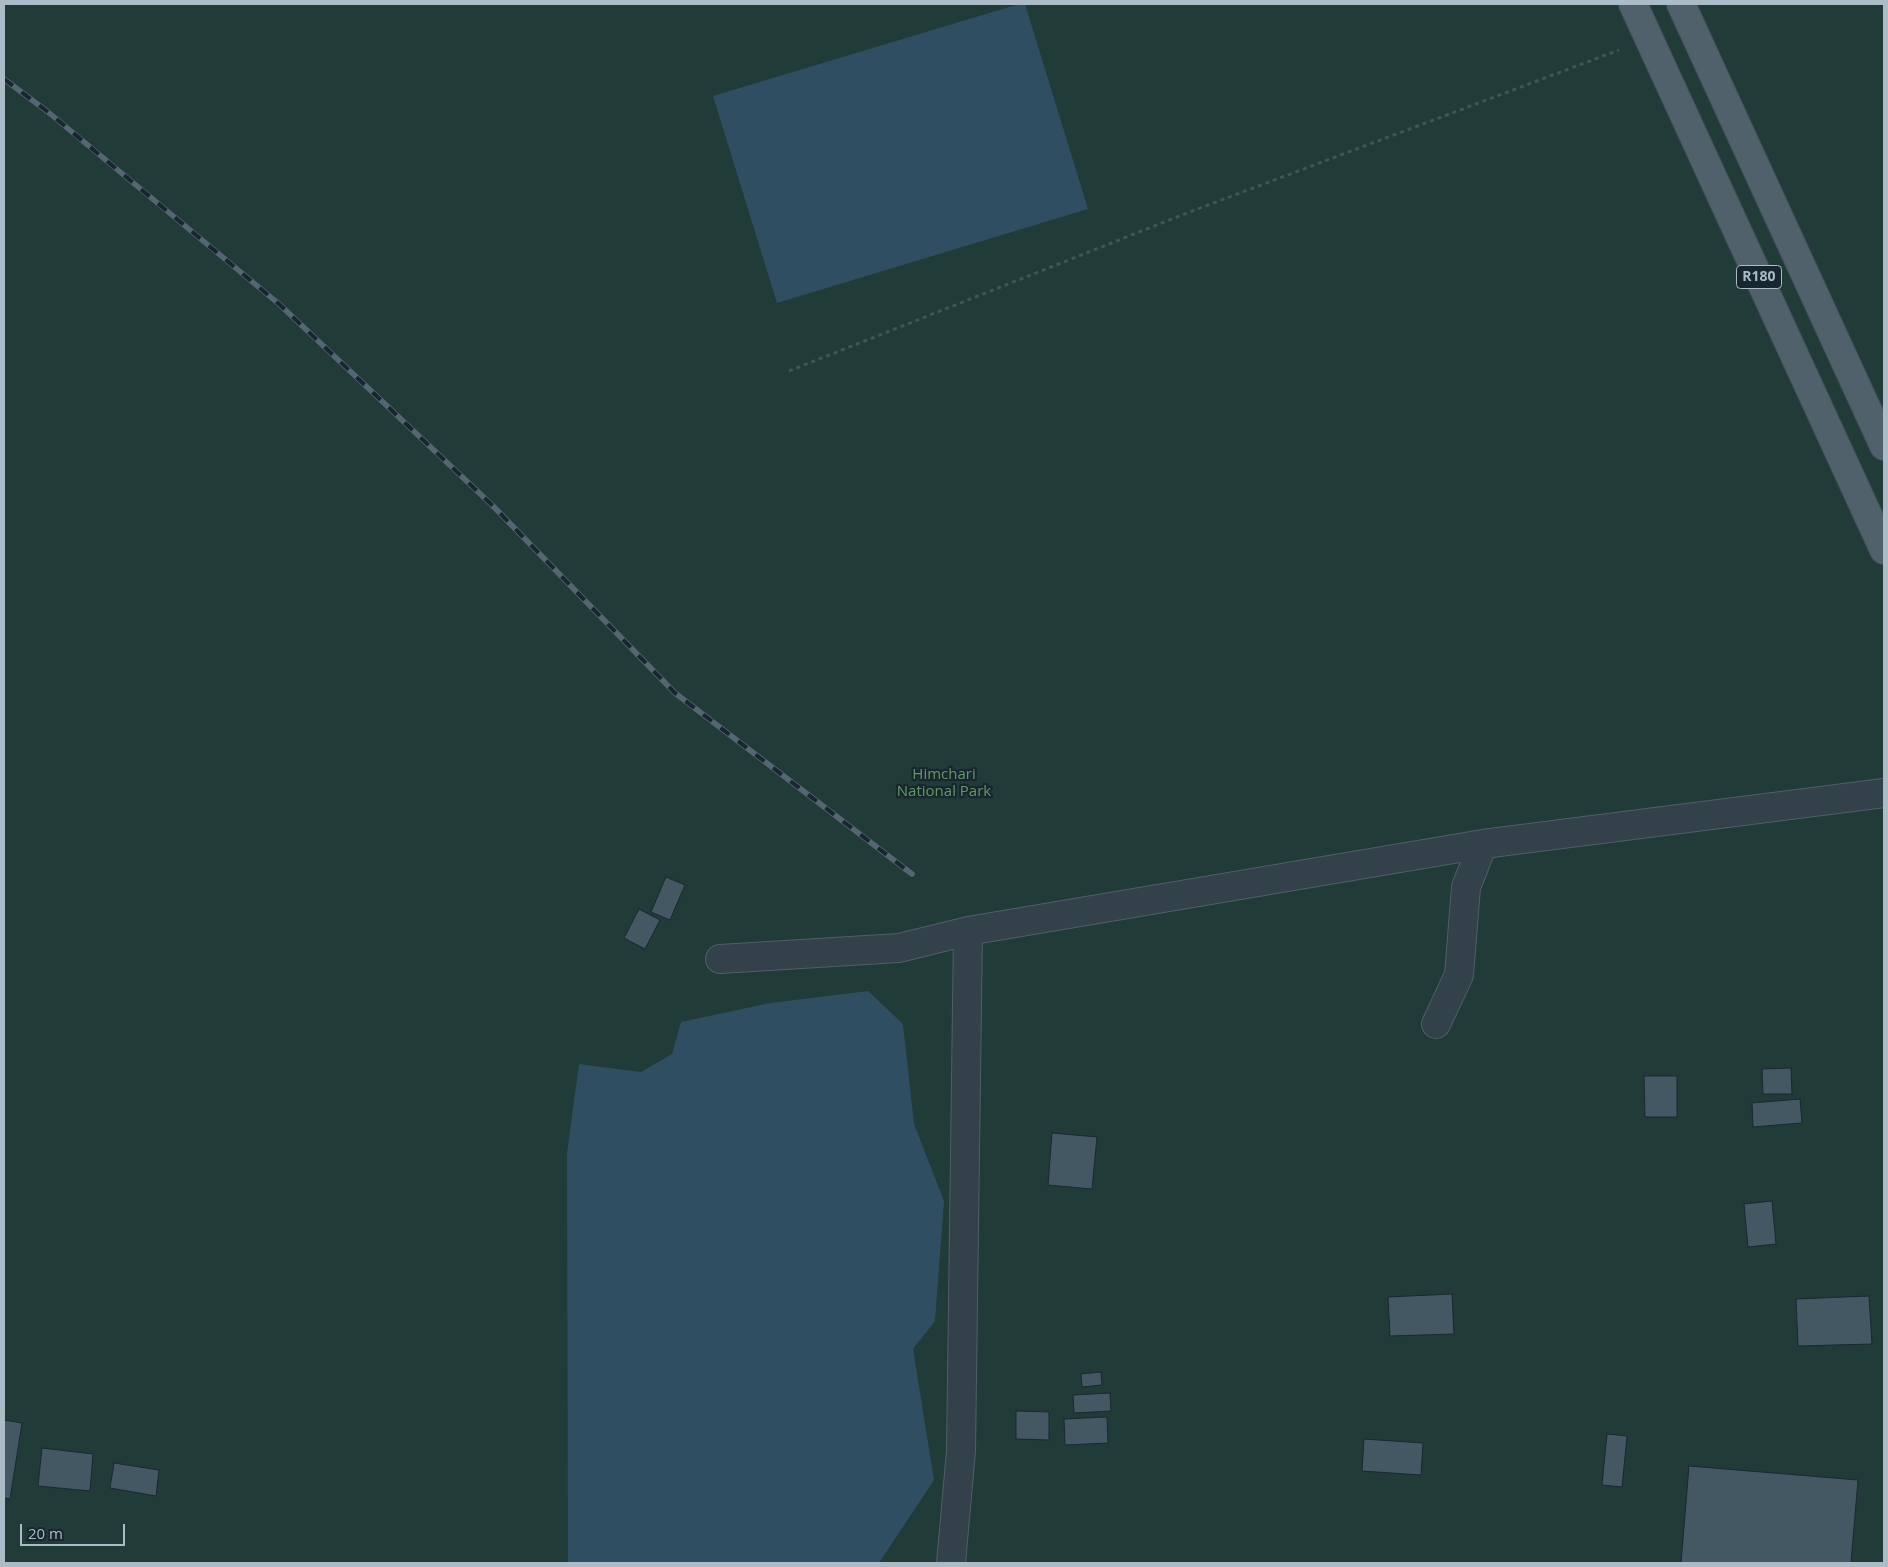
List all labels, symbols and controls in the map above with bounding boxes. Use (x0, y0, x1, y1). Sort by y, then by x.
road number: R180 (1736, 266, 1782, 288)
park label: Himchari National Park (897, 766, 991, 801)
scale bar (22, 1514, 128, 1546)
text: 20 m (28, 1523, 63, 1543)

